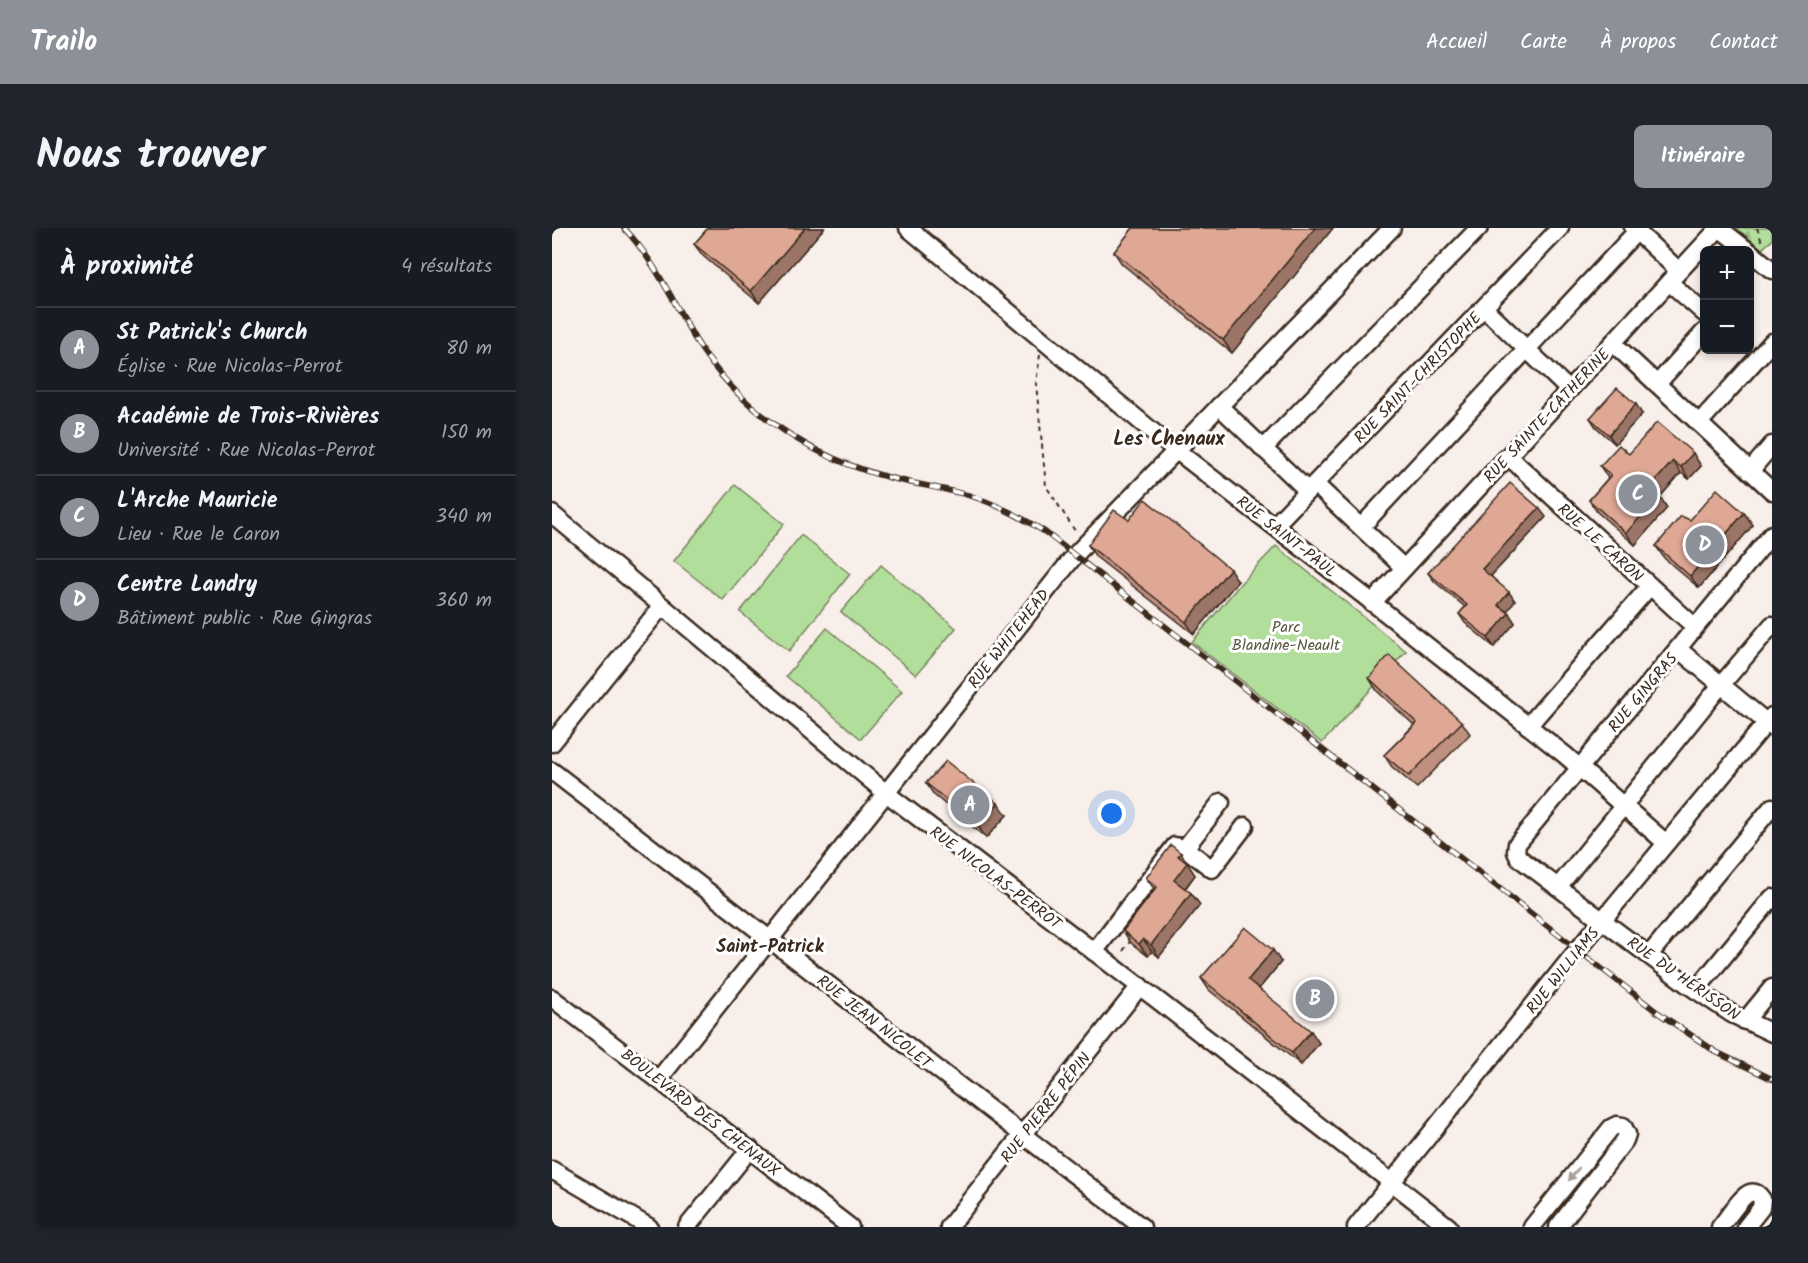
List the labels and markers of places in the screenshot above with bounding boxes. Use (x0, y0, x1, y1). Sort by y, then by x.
pin: C (1618, 472, 1658, 516)
pin: D (1686, 522, 1724, 568)
pin: A (950, 782, 990, 828)
pin: B (1296, 976, 1335, 1022)

